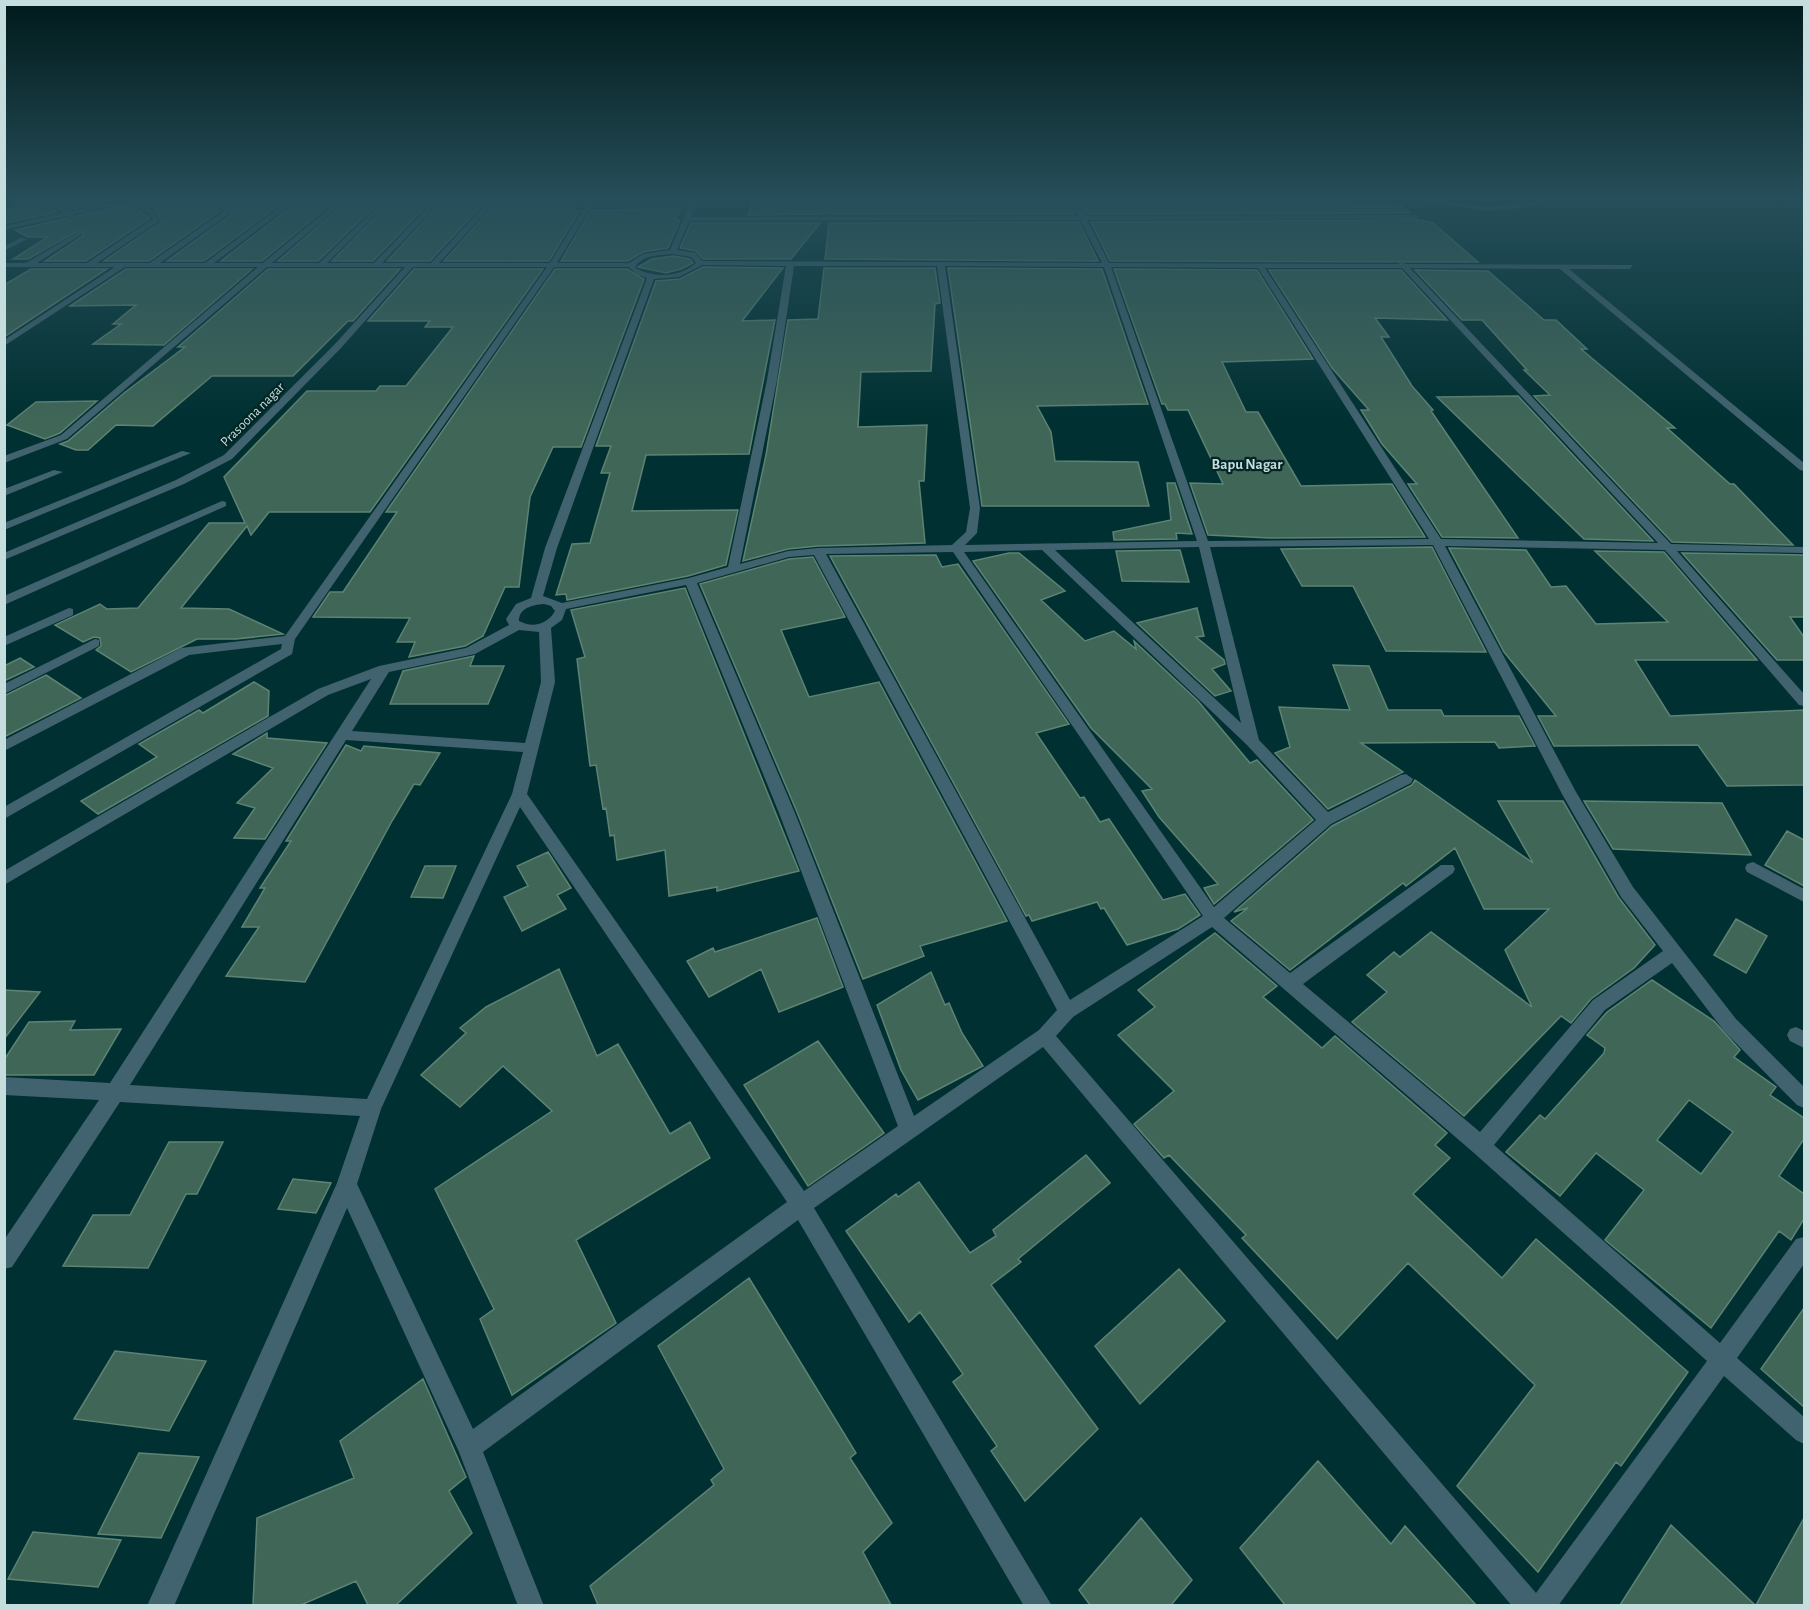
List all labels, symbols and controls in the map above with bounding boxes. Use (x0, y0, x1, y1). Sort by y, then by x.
street label: Prasoona nagar (218, 380, 288, 449)
district label: Bapu Nagar (1212, 457, 1283, 472)

